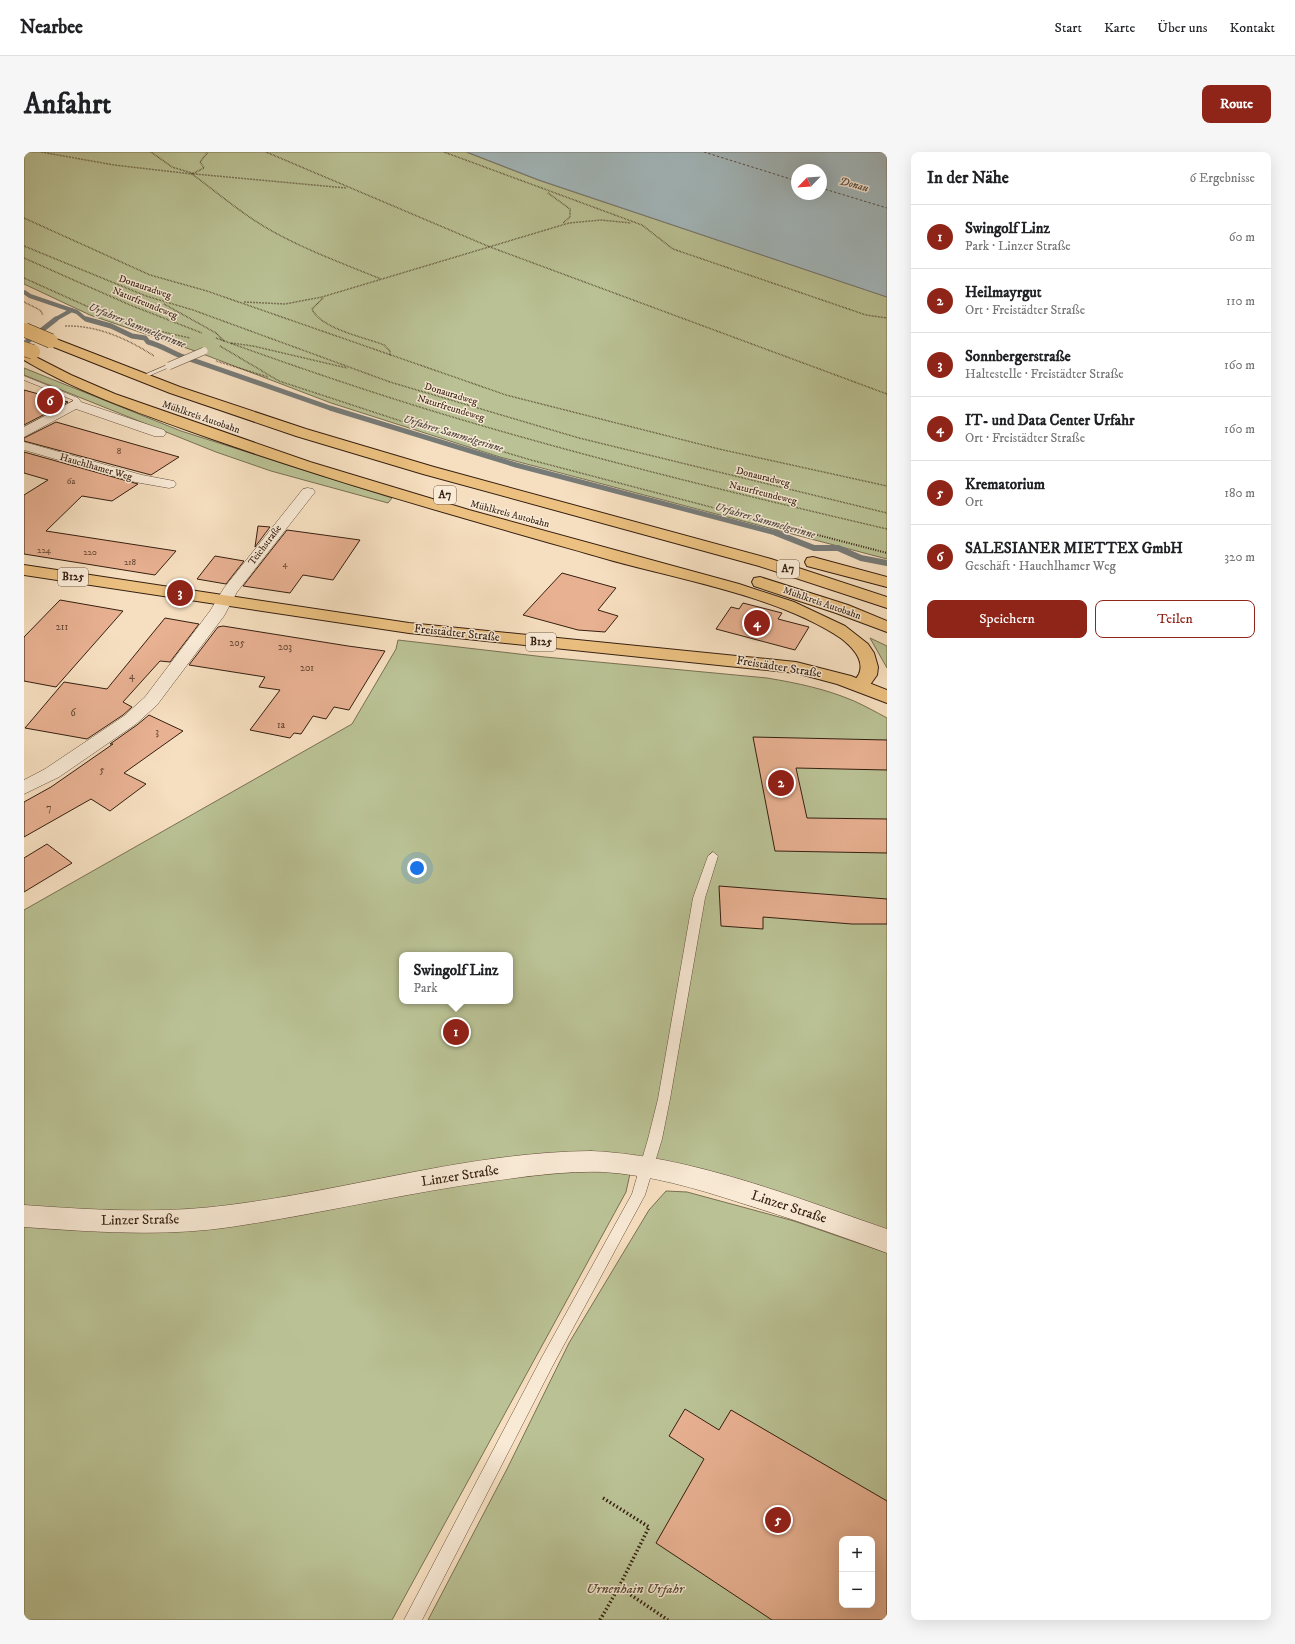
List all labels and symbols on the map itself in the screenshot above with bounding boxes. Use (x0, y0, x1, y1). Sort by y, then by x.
north arrow (791, 164, 827, 200)
water label: Donau (838, 174, 870, 196)
street label: Donauradweg (117, 272, 173, 302)
street label: Naturfreundeweg (111, 284, 180, 322)
water label: Urfahrer Sammelgerinne (86, 300, 188, 352)
street label: Donauradweg (423, 380, 479, 408)
pin: 6 (37, 386, 63, 416)
street label: Naturfreundeweg (416, 392, 486, 424)
street label: Mühlkreis Autobahn (160, 398, 242, 436)
water label: Urfahrer Sammelgerinne (401, 412, 505, 456)
house number: 8 (117, 446, 122, 457)
street label: Hauchlhamer Weg (58, 451, 134, 483)
street label: Donauradweg (735, 465, 791, 489)
house number: 6a (67, 476, 75, 487)
street label: Naturfreundeweg (728, 479, 798, 507)
road number: A7 (434, 486, 456, 504)
street label: Mühlkreis Autobahn (469, 498, 552, 531)
water label: Urfahrer Sammelgerinne (713, 500, 817, 542)
street label: Teichstraße (246, 522, 284, 568)
house number: 224 (37, 545, 52, 556)
house number: 220 (83, 547, 97, 558)
house number: 218 (124, 557, 137, 568)
house number: 4 (282, 559, 288, 570)
road number: A7 (777, 560, 799, 578)
road number: B125 (58, 568, 88, 586)
pin: 3 (167, 578, 193, 608)
street label: Mühlkreis Autobahn (781, 584, 863, 622)
pin: 4 (744, 608, 770, 638)
house number: 211 (56, 621, 68, 633)
street label: Freistädter Straße (413, 621, 501, 645)
road number: B125 (526, 633, 556, 651)
house number: 205 (229, 637, 245, 649)
house number: 203 (278, 641, 292, 653)
street label: Freistädter Straße (735, 653, 823, 681)
house number: 201 (300, 662, 314, 674)
house number: 4 (129, 670, 135, 682)
house number: 6 (70, 707, 76, 719)
house number: 1a (277, 719, 286, 731)
house number: 3 (155, 726, 159, 738)
house number: 5 (100, 764, 105, 776)
pin: 2 (768, 768, 794, 798)
house number: 7 (46, 802, 52, 814)
your location (407, 858, 427, 878)
pin: 1 (443, 1017, 469, 1047)
street label: Linzer Straße (420, 1161, 500, 1191)
street label: Linzer Straße (749, 1186, 829, 1228)
street label: Linzer Straße (101, 1210, 180, 1230)
pin: 5 (765, 1505, 791, 1535)
park label: Urnenhain Urfahr (586, 1580, 685, 1598)

